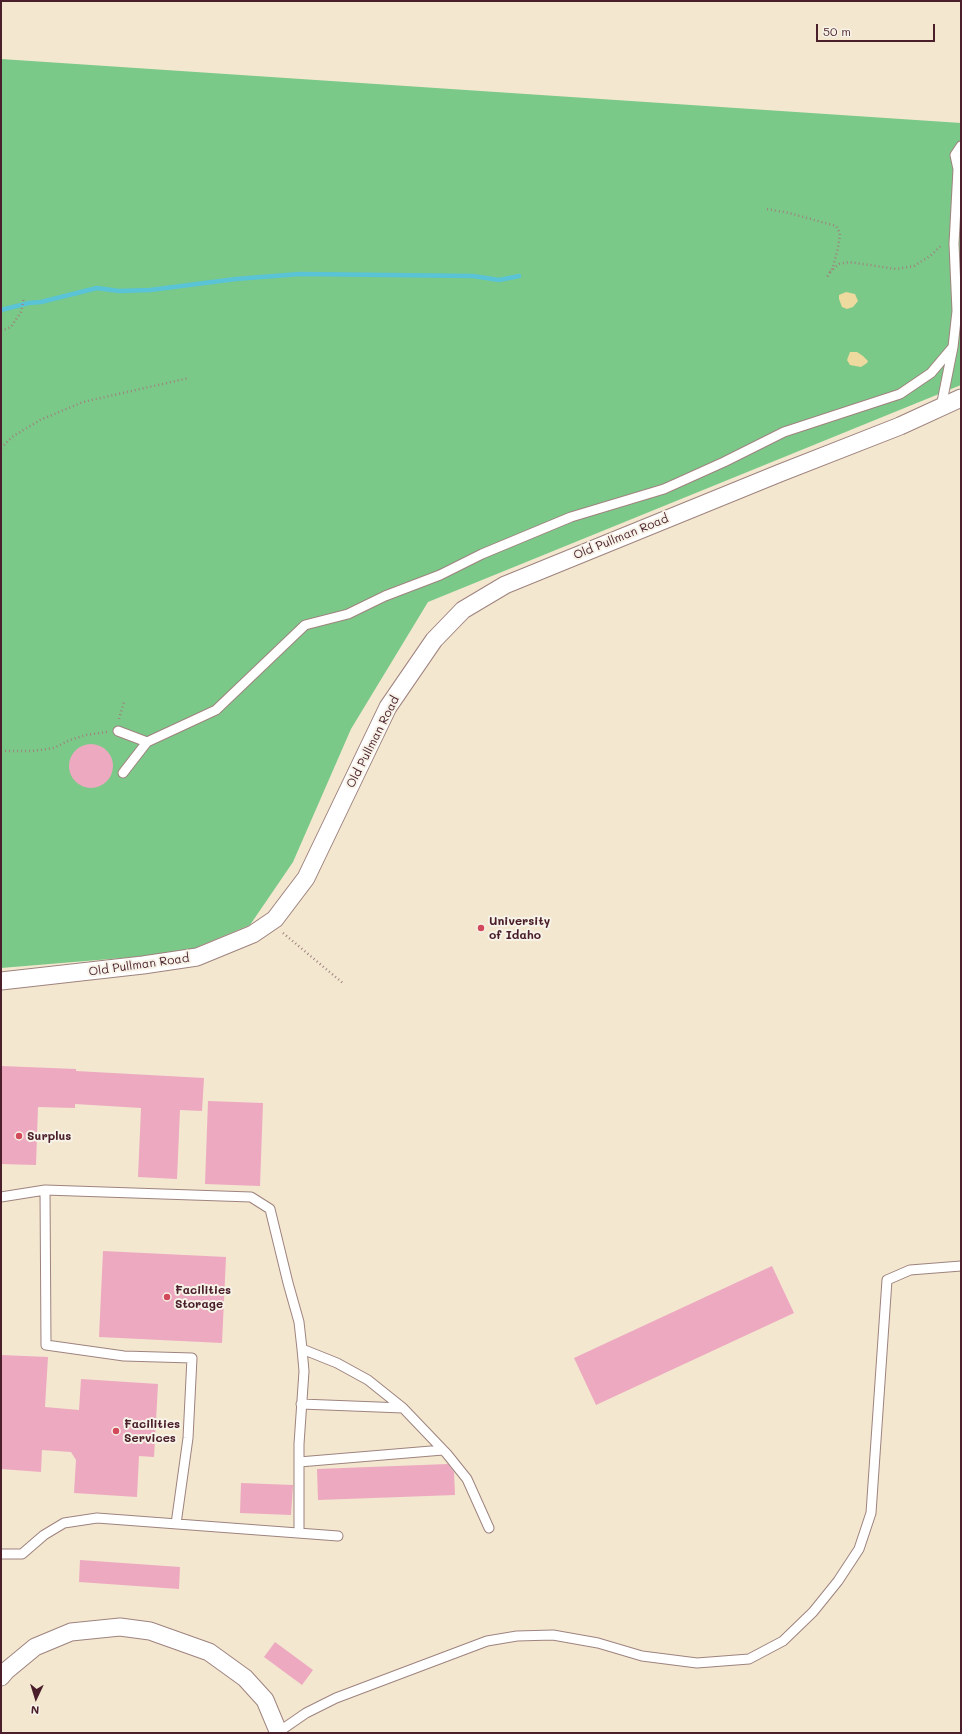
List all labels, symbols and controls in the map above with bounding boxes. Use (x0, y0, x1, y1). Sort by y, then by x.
scale bar (818, 16, 937, 42)
text: 50 m (823, 23, 851, 39)
street label: Old Pullman Road (571, 511, 671, 563)
street label: Old Pullman Road (344, 694, 402, 790)
place label: University of Idaho (489, 914, 550, 942)
marker: University of Idaho (476, 923, 486, 933)
street label: Old Pullman Road (88, 951, 190, 979)
place label: Surplus (27, 1129, 71, 1143)
marker: Surplus (14, 1131, 24, 1141)
place label: Facilities Storage (175, 1283, 231, 1311)
marker: Facilities Storage (162, 1292, 172, 1302)
place label: Facilities Services (124, 1417, 180, 1445)
marker: Facilities Services (111, 1426, 121, 1436)
north arrow (16, 1678, 56, 1718)
text: N (30, 1703, 40, 1718)

